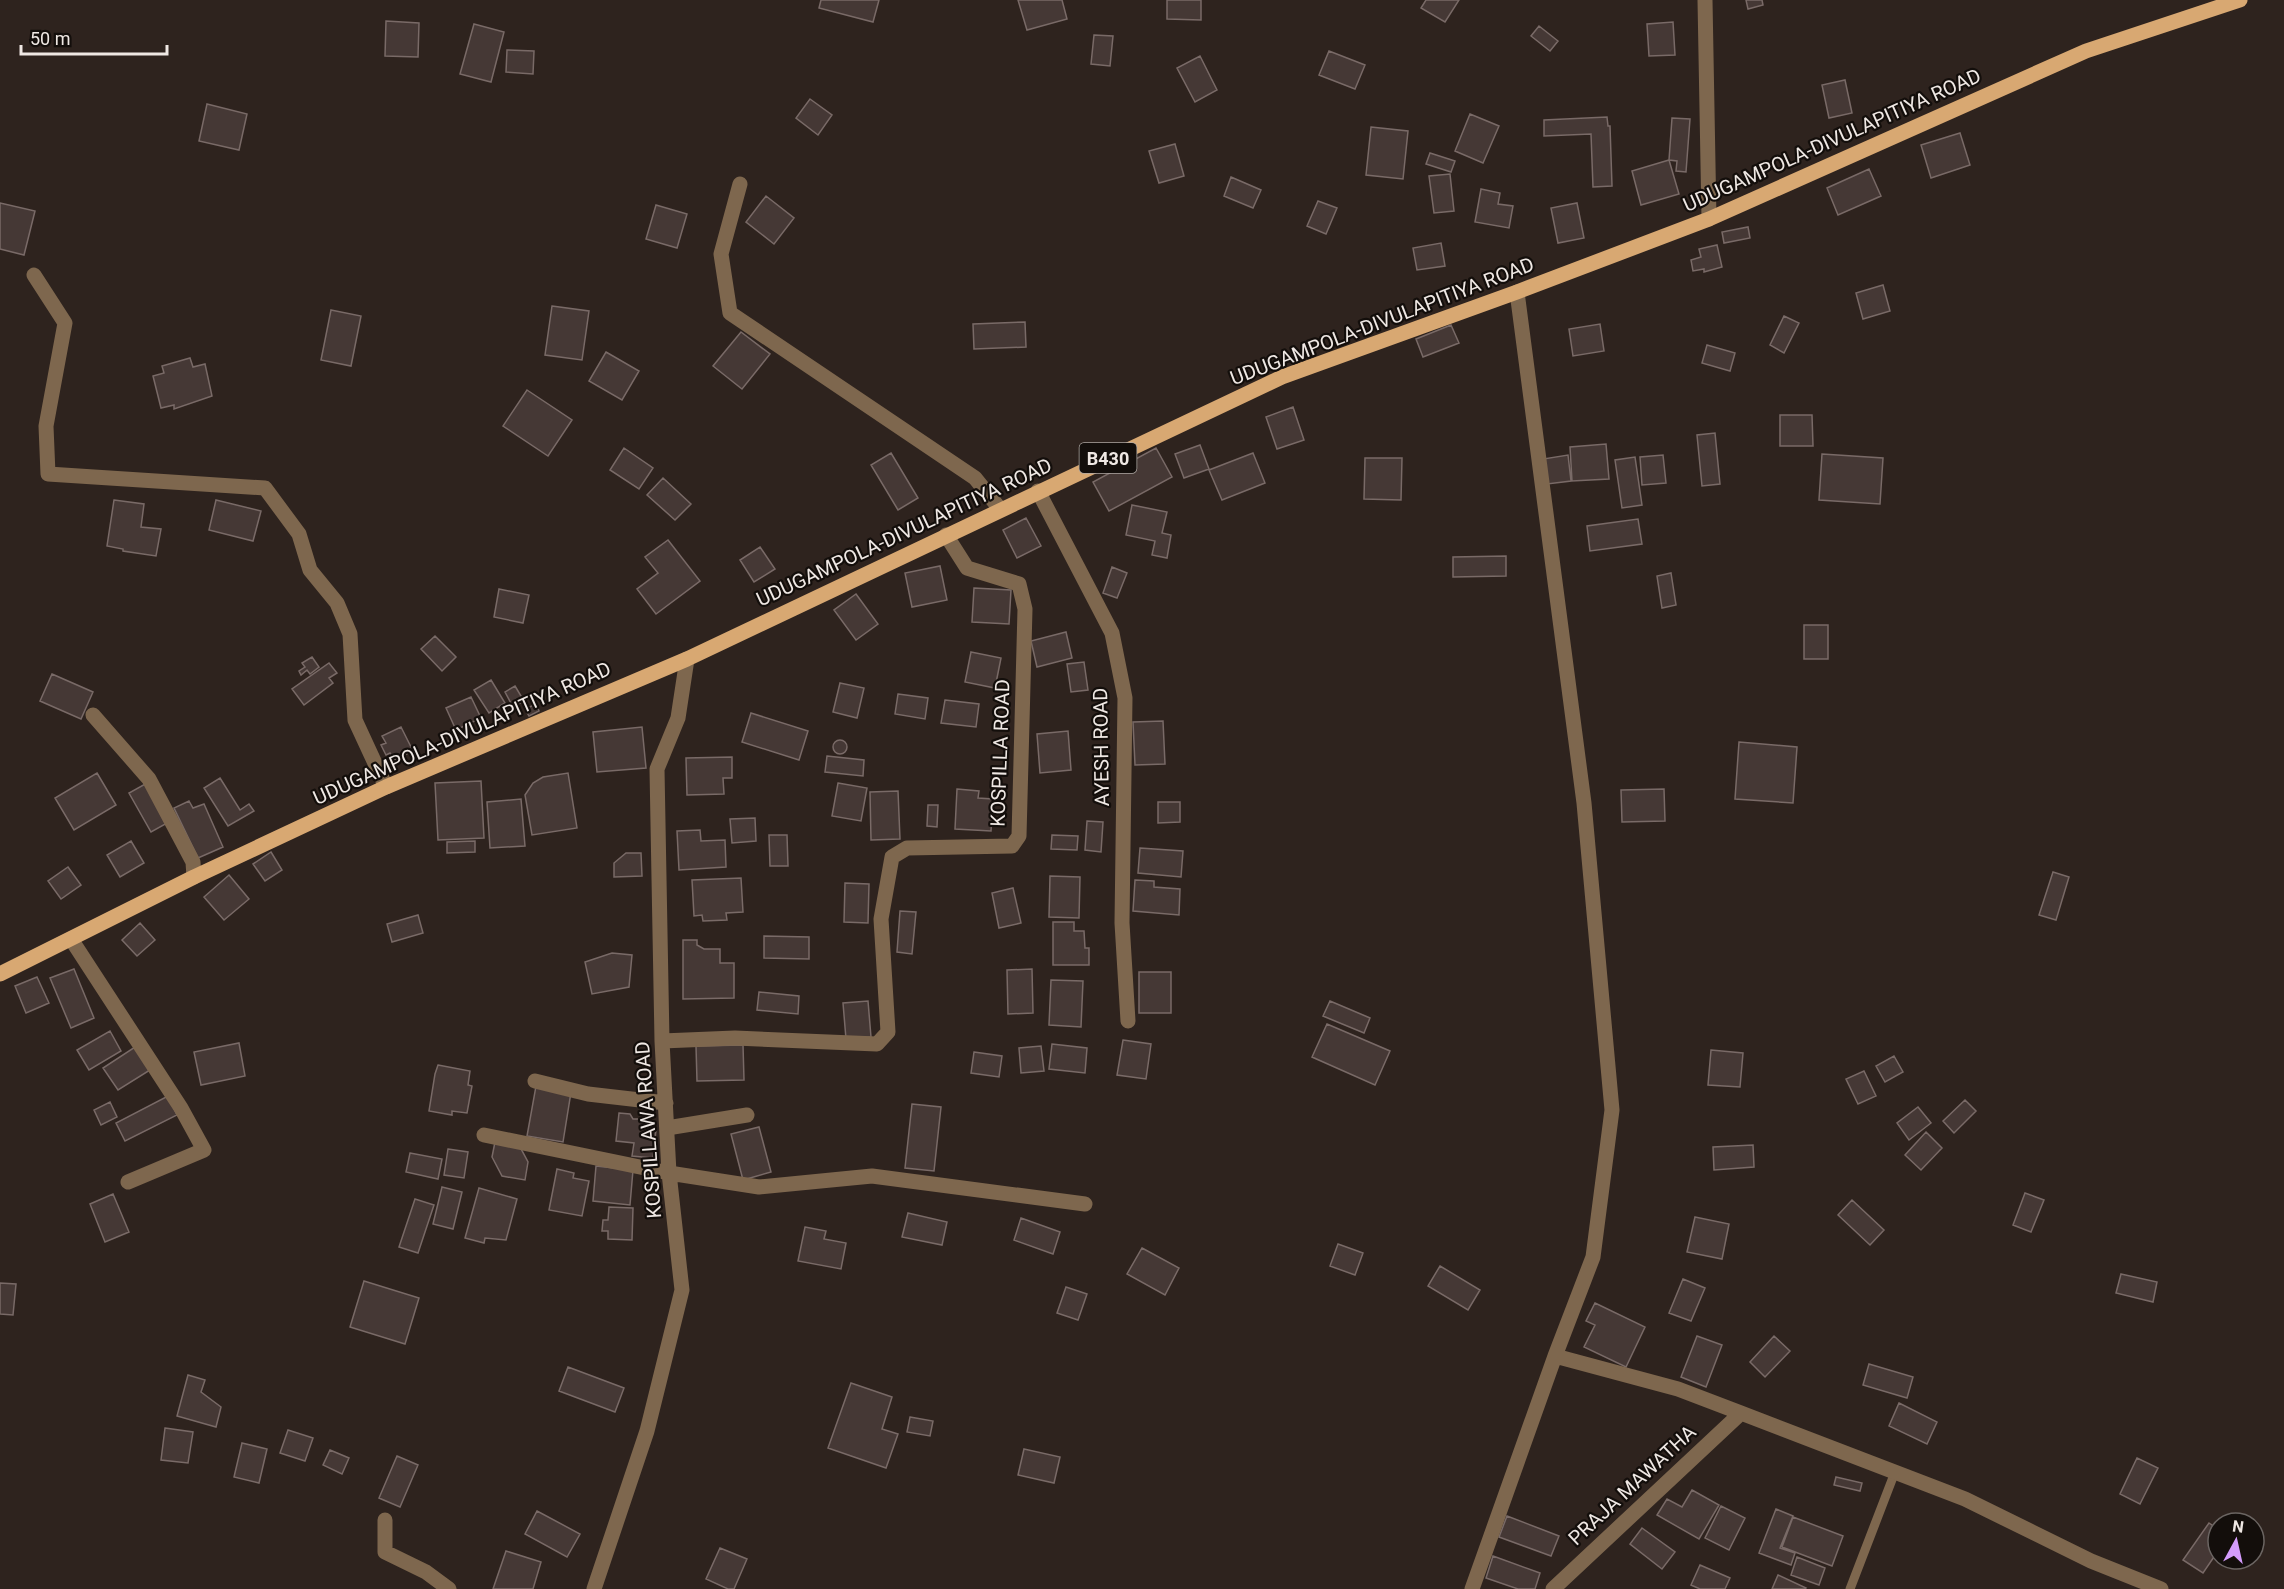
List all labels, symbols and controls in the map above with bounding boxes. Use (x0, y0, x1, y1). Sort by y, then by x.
scale bar (21, 18, 166, 56)
text: 50 m (30, 28, 70, 49)
street label: UDUGAMPOLA-DIVULAPITIYA ROAD (1679, 63, 1985, 217)
street label: UDUGAMPOLA-DIVULAPITIYA ROAD (1227, 252, 1537, 390)
road number: B430 (1080, 443, 1136, 473)
street label: UDUGAMPOLA-DIVULAPITIYA ROAD (752, 453, 1056, 611)
street label: UDUGAMPOLA-DIVULAPITIYA ROAD (309, 656, 615, 810)
street label: KOSPILLA ROAD (985, 679, 1015, 827)
street label: AYESH ROAD (1088, 687, 1114, 807)
street label: KOSPILLAWA ROAD (630, 1041, 666, 1219)
street label: PRAJA MAWATHA (1563, 1420, 1701, 1550)
north arrow (2206, 1511, 2266, 1571)
text: N (2231, 1516, 2245, 1537)

